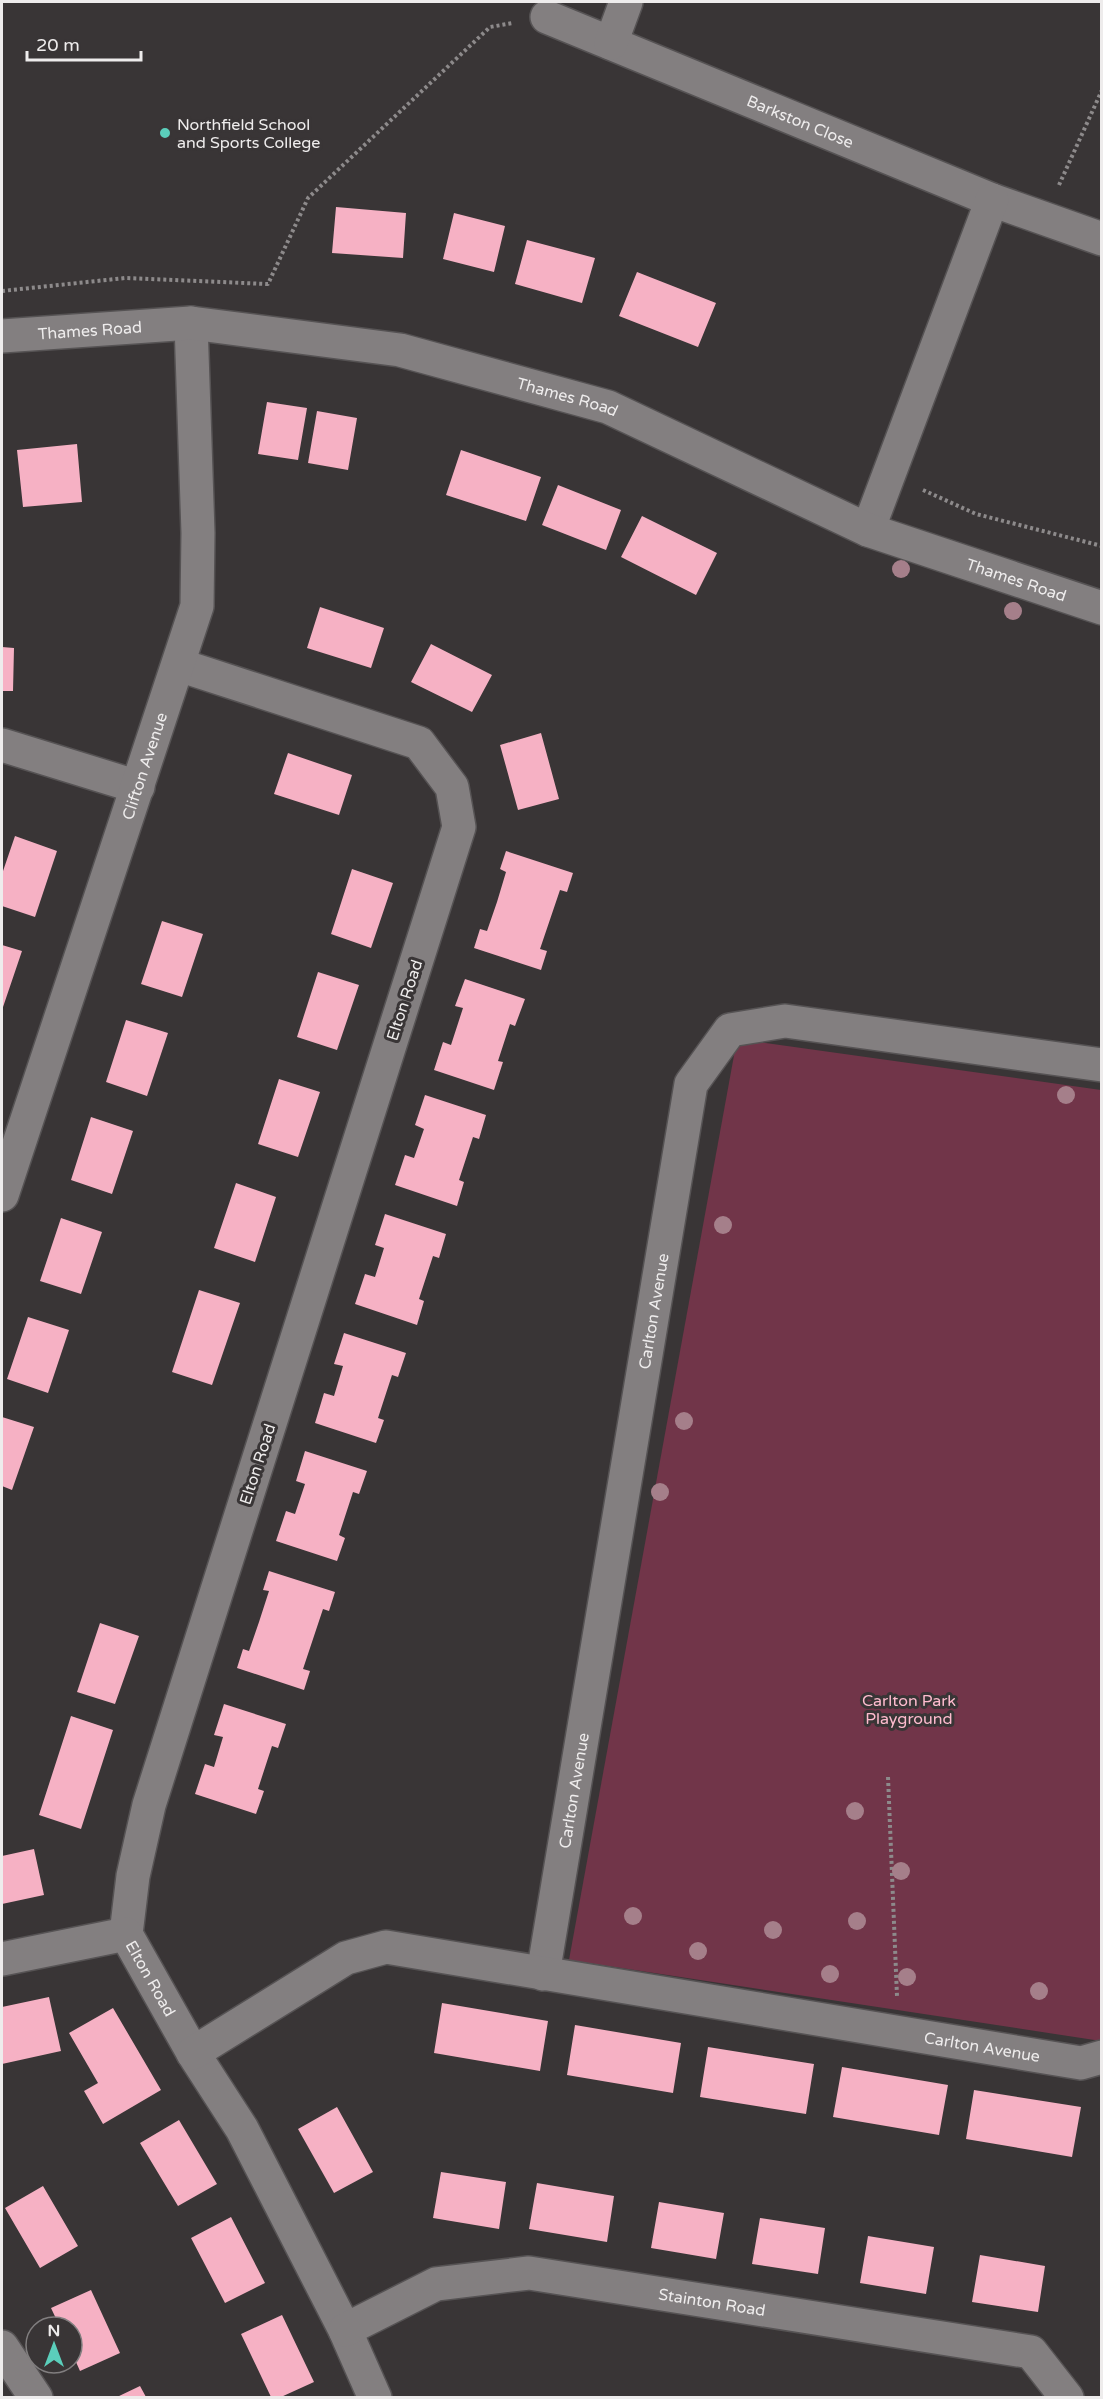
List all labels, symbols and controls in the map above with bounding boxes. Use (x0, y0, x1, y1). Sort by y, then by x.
scale bar (27, 24, 141, 62)
text: 20 m (36, 34, 80, 56)
street label: Barkston Close (744, 91, 856, 153)
place label: Northfield School and Sports College (177, 115, 320, 153)
marker: Northfield School and Sports College (158, 126, 172, 140)
street label: Thames Road (37, 317, 143, 345)
street label: Thames Road (514, 373, 621, 421)
street label: Thames Road (964, 554, 1069, 606)
street label: Clifton Avenue (118, 710, 172, 823)
street label: Elton Road (382, 957, 427, 1043)
street label: Carlton Avenue (635, 1252, 674, 1371)
street label: Elton Road (235, 1421, 280, 1507)
park label: Carlton Park Playground (862, 1691, 956, 1729)
street label: Carlton Avenue (555, 1731, 594, 1850)
street label: Elton Road (121, 1937, 179, 2020)
street label: Carlton Avenue (923, 2028, 1041, 2067)
street label: Stainton Road (657, 2285, 767, 2321)
north arrow (24, 2315, 84, 2375)
text: N (48, 2321, 60, 2341)

